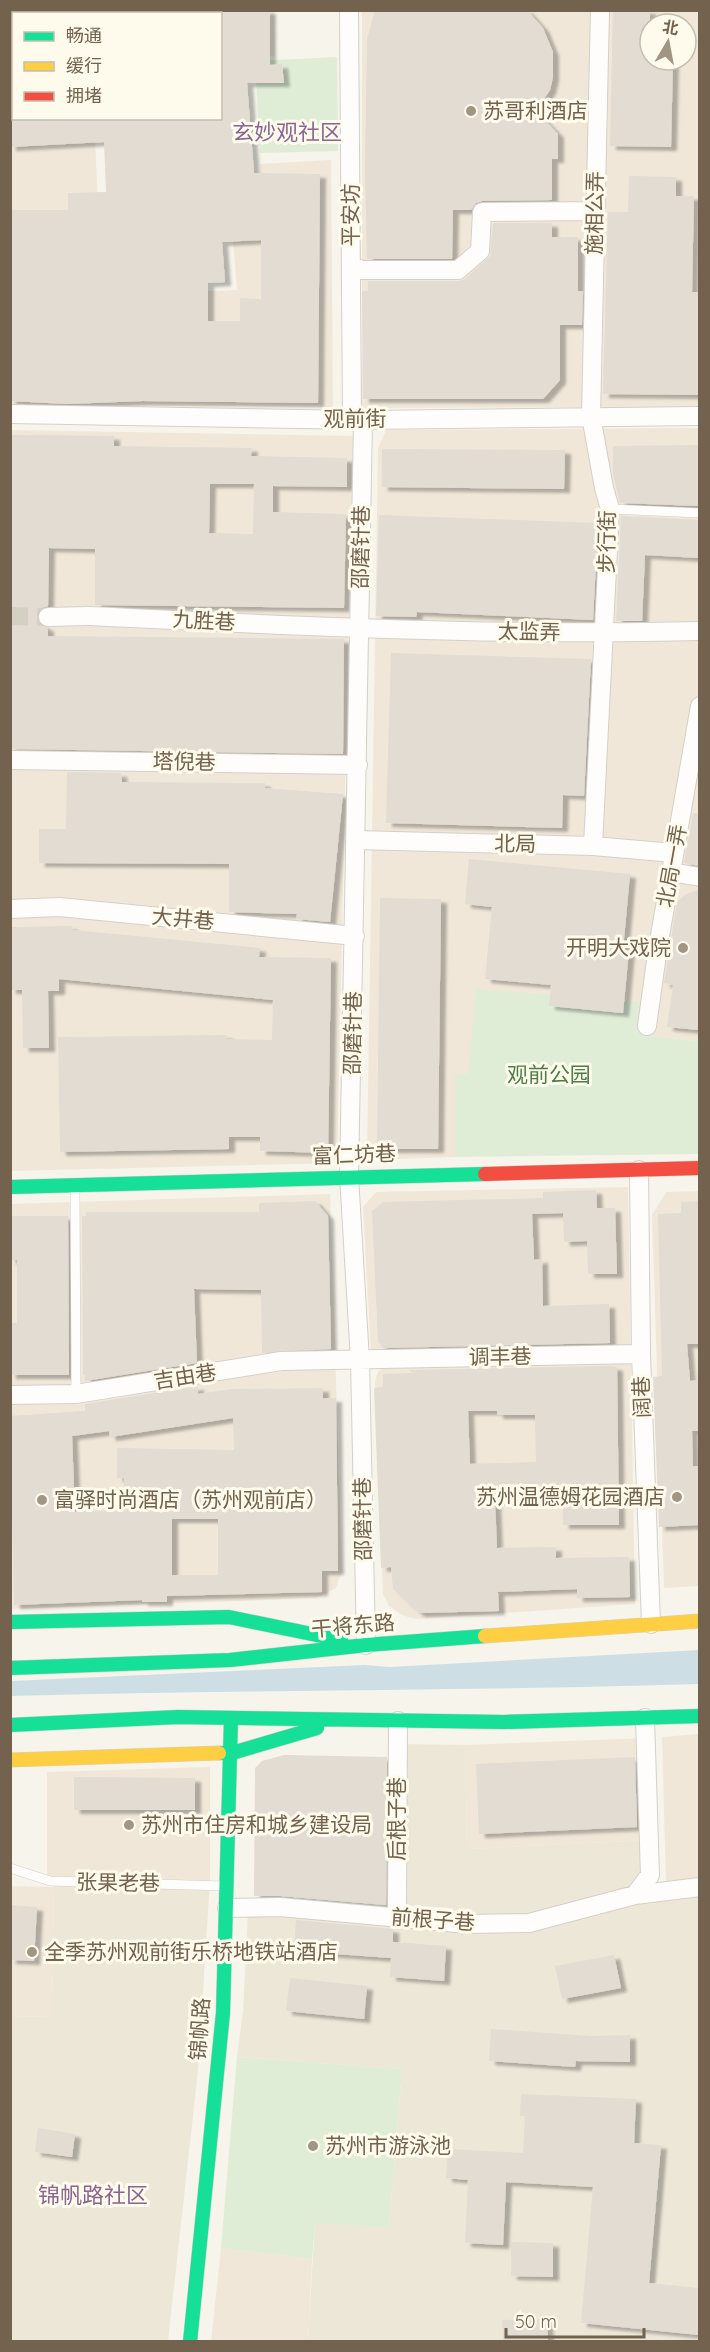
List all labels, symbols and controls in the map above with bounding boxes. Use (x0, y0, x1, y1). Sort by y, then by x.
legend (12, 12, 222, 120)
north arrow (638, 12, 698, 72)
text: 北 (661, 16, 680, 38)
text: 畅通 (66, 24, 102, 47)
text: 缓行 (66, 54, 102, 77)
text: 拥堵 (66, 84, 102, 107)
place label: 苏哥利酒店 (483, 97, 588, 123)
marker: 苏哥利酒店 (464, 104, 478, 118)
district label: 玄妙观社区 (232, 118, 342, 146)
street label: 施相公弄 (580, 171, 608, 255)
street label: 平安坊 (337, 184, 363, 247)
street label: 观前街 (324, 405, 387, 431)
street label: 邵磨针巷 (346, 505, 374, 589)
street label: 步行街 (592, 510, 620, 574)
street label: 九胜巷 (172, 605, 236, 635)
street label: 太监弄 (497, 617, 561, 645)
street label: 塔倪巷 (152, 747, 216, 775)
street label: 北局一弄 (651, 822, 691, 909)
street label: 北局 (494, 830, 536, 856)
street label: 大井巷 (151, 902, 216, 934)
place label: 开明大戏院 (566, 934, 671, 960)
marker: 开明大戏院 (676, 941, 690, 955)
street label: 邵磨针巷 (338, 991, 366, 1075)
park label: 观前公园 (507, 1061, 591, 1087)
street label: 富仁坊巷 (312, 1140, 396, 1168)
street label: 调丰巷 (468, 1342, 532, 1370)
street label: 吉由巷 (152, 1358, 218, 1394)
street label: 阔巷 (627, 1376, 655, 1418)
street label: 邵磨针巷 (348, 1477, 376, 1561)
place label: 苏州温德姆花园酒店 (476, 1483, 665, 1509)
place label: 富驿时尚酒店（苏州观前店） (54, 1486, 327, 1512)
marker: 苏州温德姆花园酒店 (670, 1490, 684, 1504)
marker: 富驿时尚酒店（苏州观前店） (35, 1493, 49, 1507)
street label: 干将东路 (310, 1608, 396, 1642)
street label: 后根子巷 (383, 1777, 409, 1861)
place label: 苏州市住房和城乡建设局 (141, 1811, 372, 1837)
marker: 苏州市住房和城乡建设局 (122, 1818, 136, 1832)
street label: 张果老巷 (76, 1868, 160, 1896)
street label: 前根子巷 (390, 1903, 476, 1935)
place label: 全季苏州观前街乐桥地铁站酒店 (44, 1938, 338, 1964)
marker: 全季苏州观前街乐桥地铁站酒店 (25, 1945, 39, 1959)
street label: 锦帆路 (184, 1997, 214, 2061)
place label: 苏州市游泳池 (325, 2132, 451, 2158)
marker: 苏州市游泳池 (306, 2139, 320, 2153)
district label: 锦帆路社区 (38, 2181, 148, 2209)
scale bar (506, 2301, 644, 2339)
text: 50 m (515, 2310, 557, 2333)

